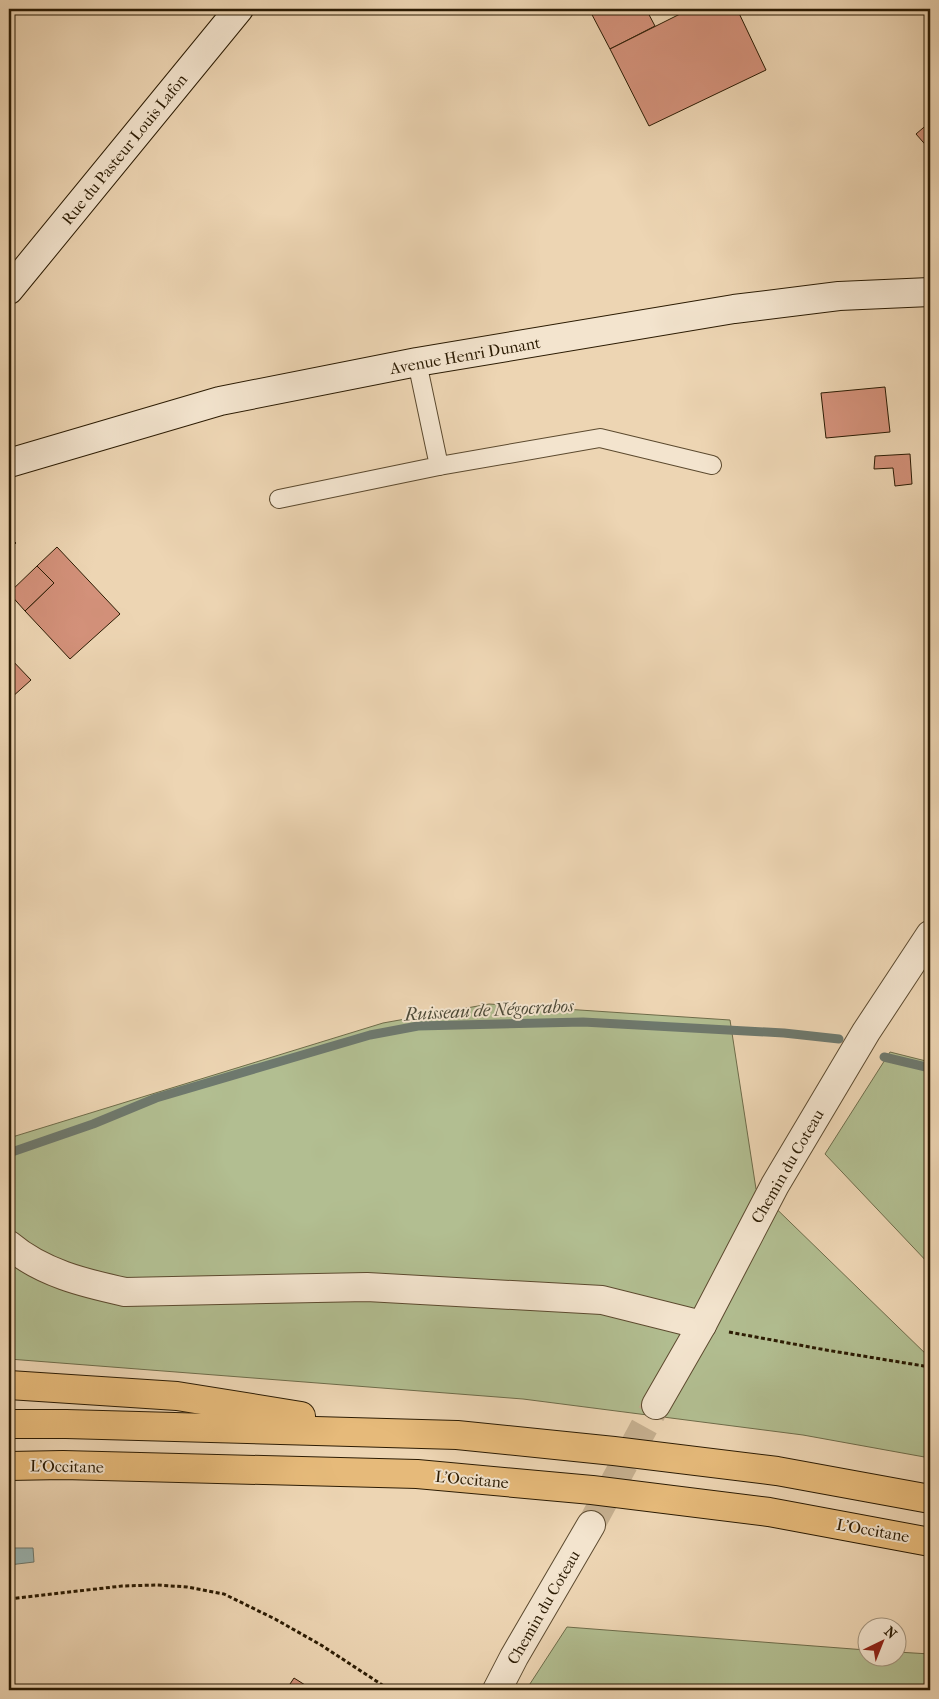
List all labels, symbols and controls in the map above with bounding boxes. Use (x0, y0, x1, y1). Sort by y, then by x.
street label: Rue du Pasteur Louis Lafon (58, 69, 192, 229)
street label: Avenue Henri Dunant (387, 333, 542, 378)
water label: Ruisseau de Négocrabos (403, 996, 575, 1025)
street label: Chemin du Coteau (747, 1106, 828, 1227)
street label: L'Occitane (30, 1456, 104, 1477)
street label: L'Occitane (434, 1467, 510, 1492)
street label: L'Occitane (835, 1515, 911, 1546)
street label: Chemin du Coteau (503, 1547, 584, 1668)
north arrow (856, 1616, 906, 1666)
text: N (881, 1623, 900, 1643)

